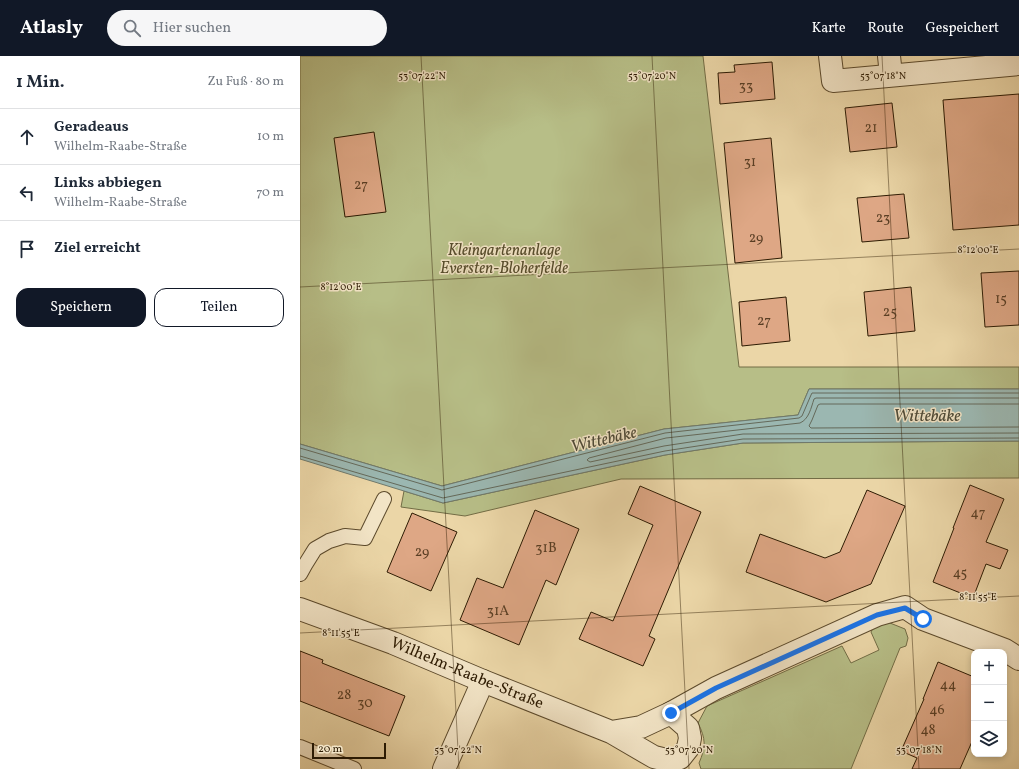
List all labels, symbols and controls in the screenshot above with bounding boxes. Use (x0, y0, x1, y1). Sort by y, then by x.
search box (107, 10, 387, 46)
text: Atlasly (20, 15, 83, 41)
icon: search (121, 17, 143, 39)
text: Hier suchen (153, 18, 231, 39)
text: Karte (812, 19, 846, 38)
text: Route (868, 19, 904, 38)
text: Gespeichert (926, 19, 999, 38)
text: 53°07'22"N (398, 69, 446, 83)
text: 53°07'20"N (628, 69, 677, 83)
text: 53°07'18"N (860, 69, 907, 83)
text: 1 Min. (16, 71, 65, 94)
text: Zu Fuß · 80 m (208, 73, 284, 91)
house number: 33 (739, 77, 753, 96)
text: Geradeaus (54, 117, 129, 138)
house number: 21 (865, 119, 877, 138)
icon: ahead (16, 126, 38, 148)
text: 10 m (257, 128, 284, 146)
text: Wilhelm-Raabe-Straße (54, 138, 187, 156)
house number: 31 (744, 153, 756, 172)
text: Links abbiegen (54, 173, 162, 194)
house number: 27 (354, 176, 368, 195)
icon: left (16, 182, 38, 204)
text: 70 m (256, 184, 284, 202)
text: Wilhelm-Raabe-Straße (54, 194, 187, 212)
house number: 23 (876, 209, 890, 228)
house number: 29 (749, 229, 763, 248)
icon: arrive (16, 238, 38, 260)
text: Ziel erreicht (54, 238, 141, 259)
park label: Kleingartenanlage Eversten-Bloherfelde (440, 240, 568, 280)
text: 8°12'00"E (957, 243, 999, 257)
text: 8°12'00"E (320, 280, 362, 294)
button: Speichern (16, 288, 146, 327)
button: Teilen (154, 288, 284, 327)
house number: 15 (995, 290, 1007, 309)
house number: 25 (883, 303, 897, 322)
house number: 27 (757, 312, 771, 331)
water label: Wittebäke (894, 405, 961, 428)
water label: Wittebäke (569, 421, 640, 459)
house number: 47 (970, 504, 986, 523)
house number: 31B (535, 539, 557, 558)
house number: 29 (415, 543, 429, 562)
house number: 45 (953, 564, 967, 583)
text: 8°11'55"E (959, 590, 997, 604)
house number: 31A (487, 602, 509, 621)
route start (914, 610, 932, 628)
text: 8°11'55"E (322, 626, 360, 640)
street label: Wilhelm-Raabe-Straße (387, 632, 547, 715)
map controls (971, 649, 1007, 757)
button: + (971, 649, 1007, 685)
house number: 44 (940, 676, 956, 695)
button: − (971, 685, 1007, 721)
house number: 28 (337, 686, 351, 705)
house number: 30 (357, 694, 373, 713)
house number: 46 (929, 701, 945, 720)
route end (662, 704, 680, 722)
house number: 48 (920, 721, 936, 740)
button: layers (971, 721, 1007, 757)
scale bar (312, 741, 386, 760)
text: 20 m (318, 742, 342, 757)
text: 53°07'22"N (434, 743, 482, 757)
text: 53°07'20"N (665, 743, 714, 757)
text: 53°07'18"N (896, 743, 943, 757)

